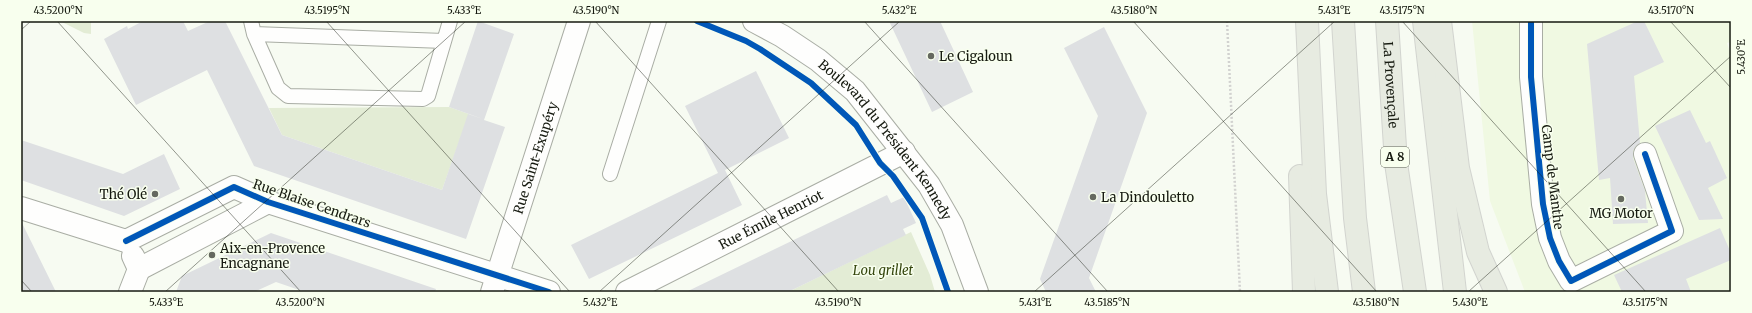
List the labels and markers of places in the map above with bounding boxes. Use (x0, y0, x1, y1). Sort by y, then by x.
place label: Le Cigaloun (939, 48, 1013, 65)
marker: Le Cigaloun (926, 51, 936, 61)
place label: Thé Olé (99, 186, 147, 203)
marker: Thé Olé (150, 189, 160, 199)
place label: La Dindouletto (1101, 189, 1194, 206)
marker: La Dindouletto (1088, 192, 1098, 202)
marker: MG Motor (1616, 194, 1626, 204)
place label: MG Motor (1589, 205, 1653, 222)
place label: Aix-en-Provence Encagnane (219, 240, 325, 272)
marker: Aix-en-Provence Encagnane (207, 250, 217, 260)

